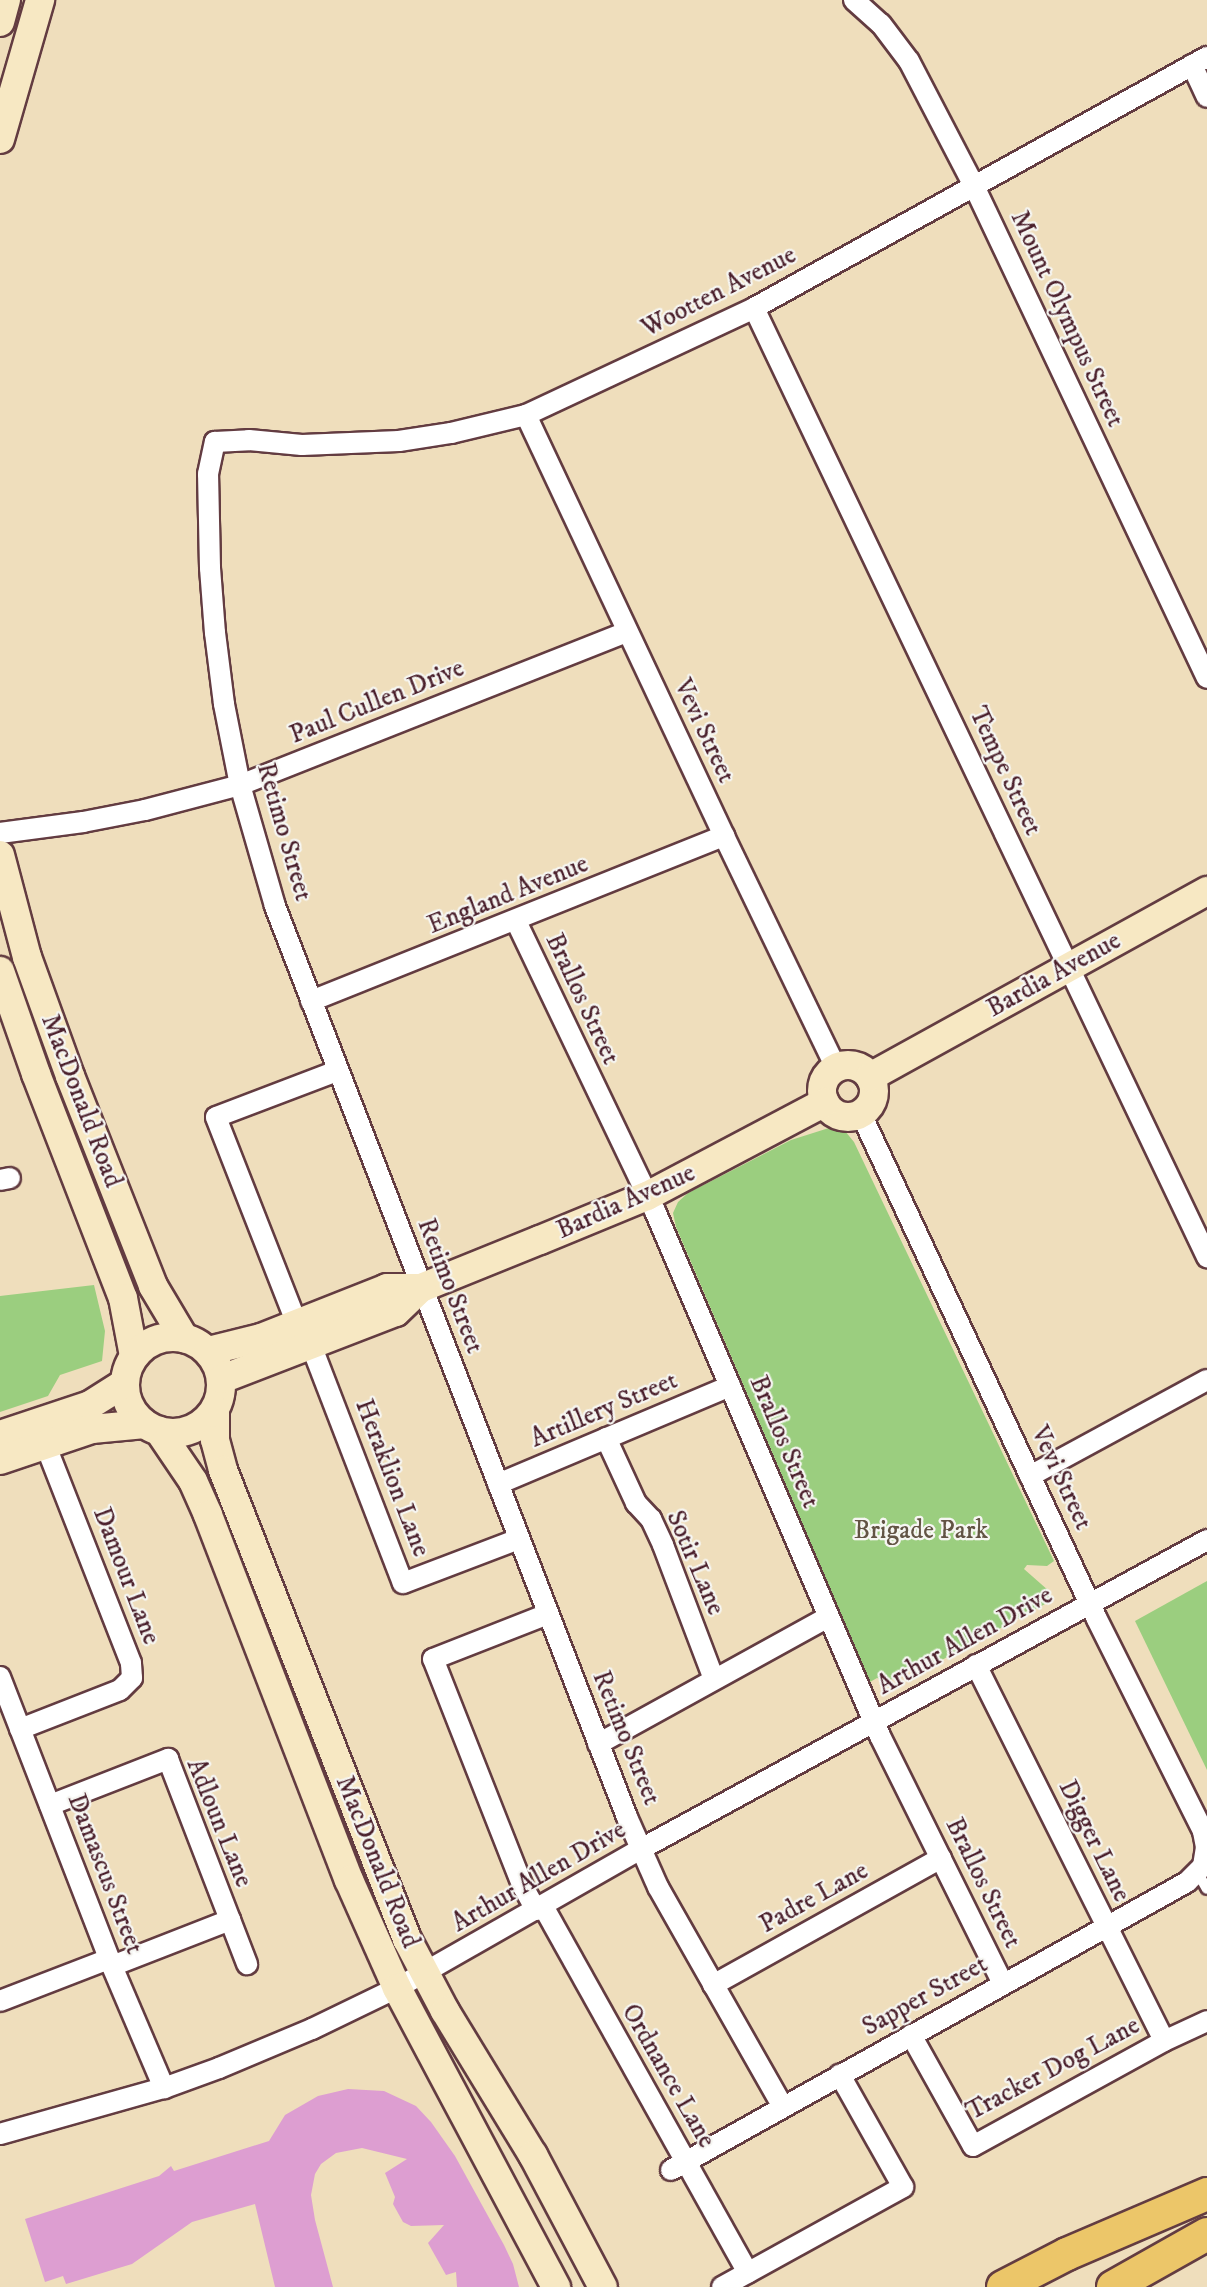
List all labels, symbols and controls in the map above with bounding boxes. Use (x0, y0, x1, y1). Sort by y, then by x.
street label: Mount Olympus Street (1003, 206, 1131, 432)
street label: Wootten Avenue (636, 240, 802, 344)
street label: Paul Cullen Drive (285, 653, 469, 751)
street label: Vevi Street (666, 674, 742, 788)
street label: Tempe Street (962, 702, 1048, 840)
street label: Retimo Street (249, 759, 319, 905)
street label: England Avenue (423, 849, 593, 941)
street label: Bardia Avenue (982, 925, 1126, 1025)
street label: Brallos Street (538, 929, 626, 1069)
street label: MacDonald Road (34, 1010, 128, 1192)
street label: Bardia Avenue (552, 1158, 700, 1246)
street label: Retimo Street (410, 1214, 490, 1358)
street label: Artillery Street (526, 1365, 682, 1455)
street label: Brallos Street (742, 1371, 826, 1513)
street label: Heraklion Lane (348, 1395, 436, 1561)
street label: Vevi Street (1023, 1421, 1099, 1535)
street label: Damour Lane (86, 1503, 166, 1649)
street label: Sotir Lane (659, 1506, 731, 1620)
park label: Brigade Park (854, 1515, 988, 1547)
street label: Arthur Allen Drive (872, 1580, 1058, 1702)
street label: Retimo Street (585, 1666, 667, 1810)
street label: Adloun Lane (179, 1754, 259, 1892)
street label: MacDonald Road (328, 1771, 426, 1953)
street label: Digger Lane (1051, 1775, 1137, 1907)
street label: Damascus Street (60, 1789, 150, 1959)
street label: Brallos Street (938, 1813, 1028, 1953)
street label: Arthur Allen Drive (446, 1815, 632, 1939)
street label: Padre Lane (754, 1855, 874, 1941)
street label: Sapper Street (857, 1949, 993, 2043)
street label: Ordnance Lane (614, 1999, 722, 2153)
street label: Tracker Dog Lane (961, 2010, 1145, 2128)

